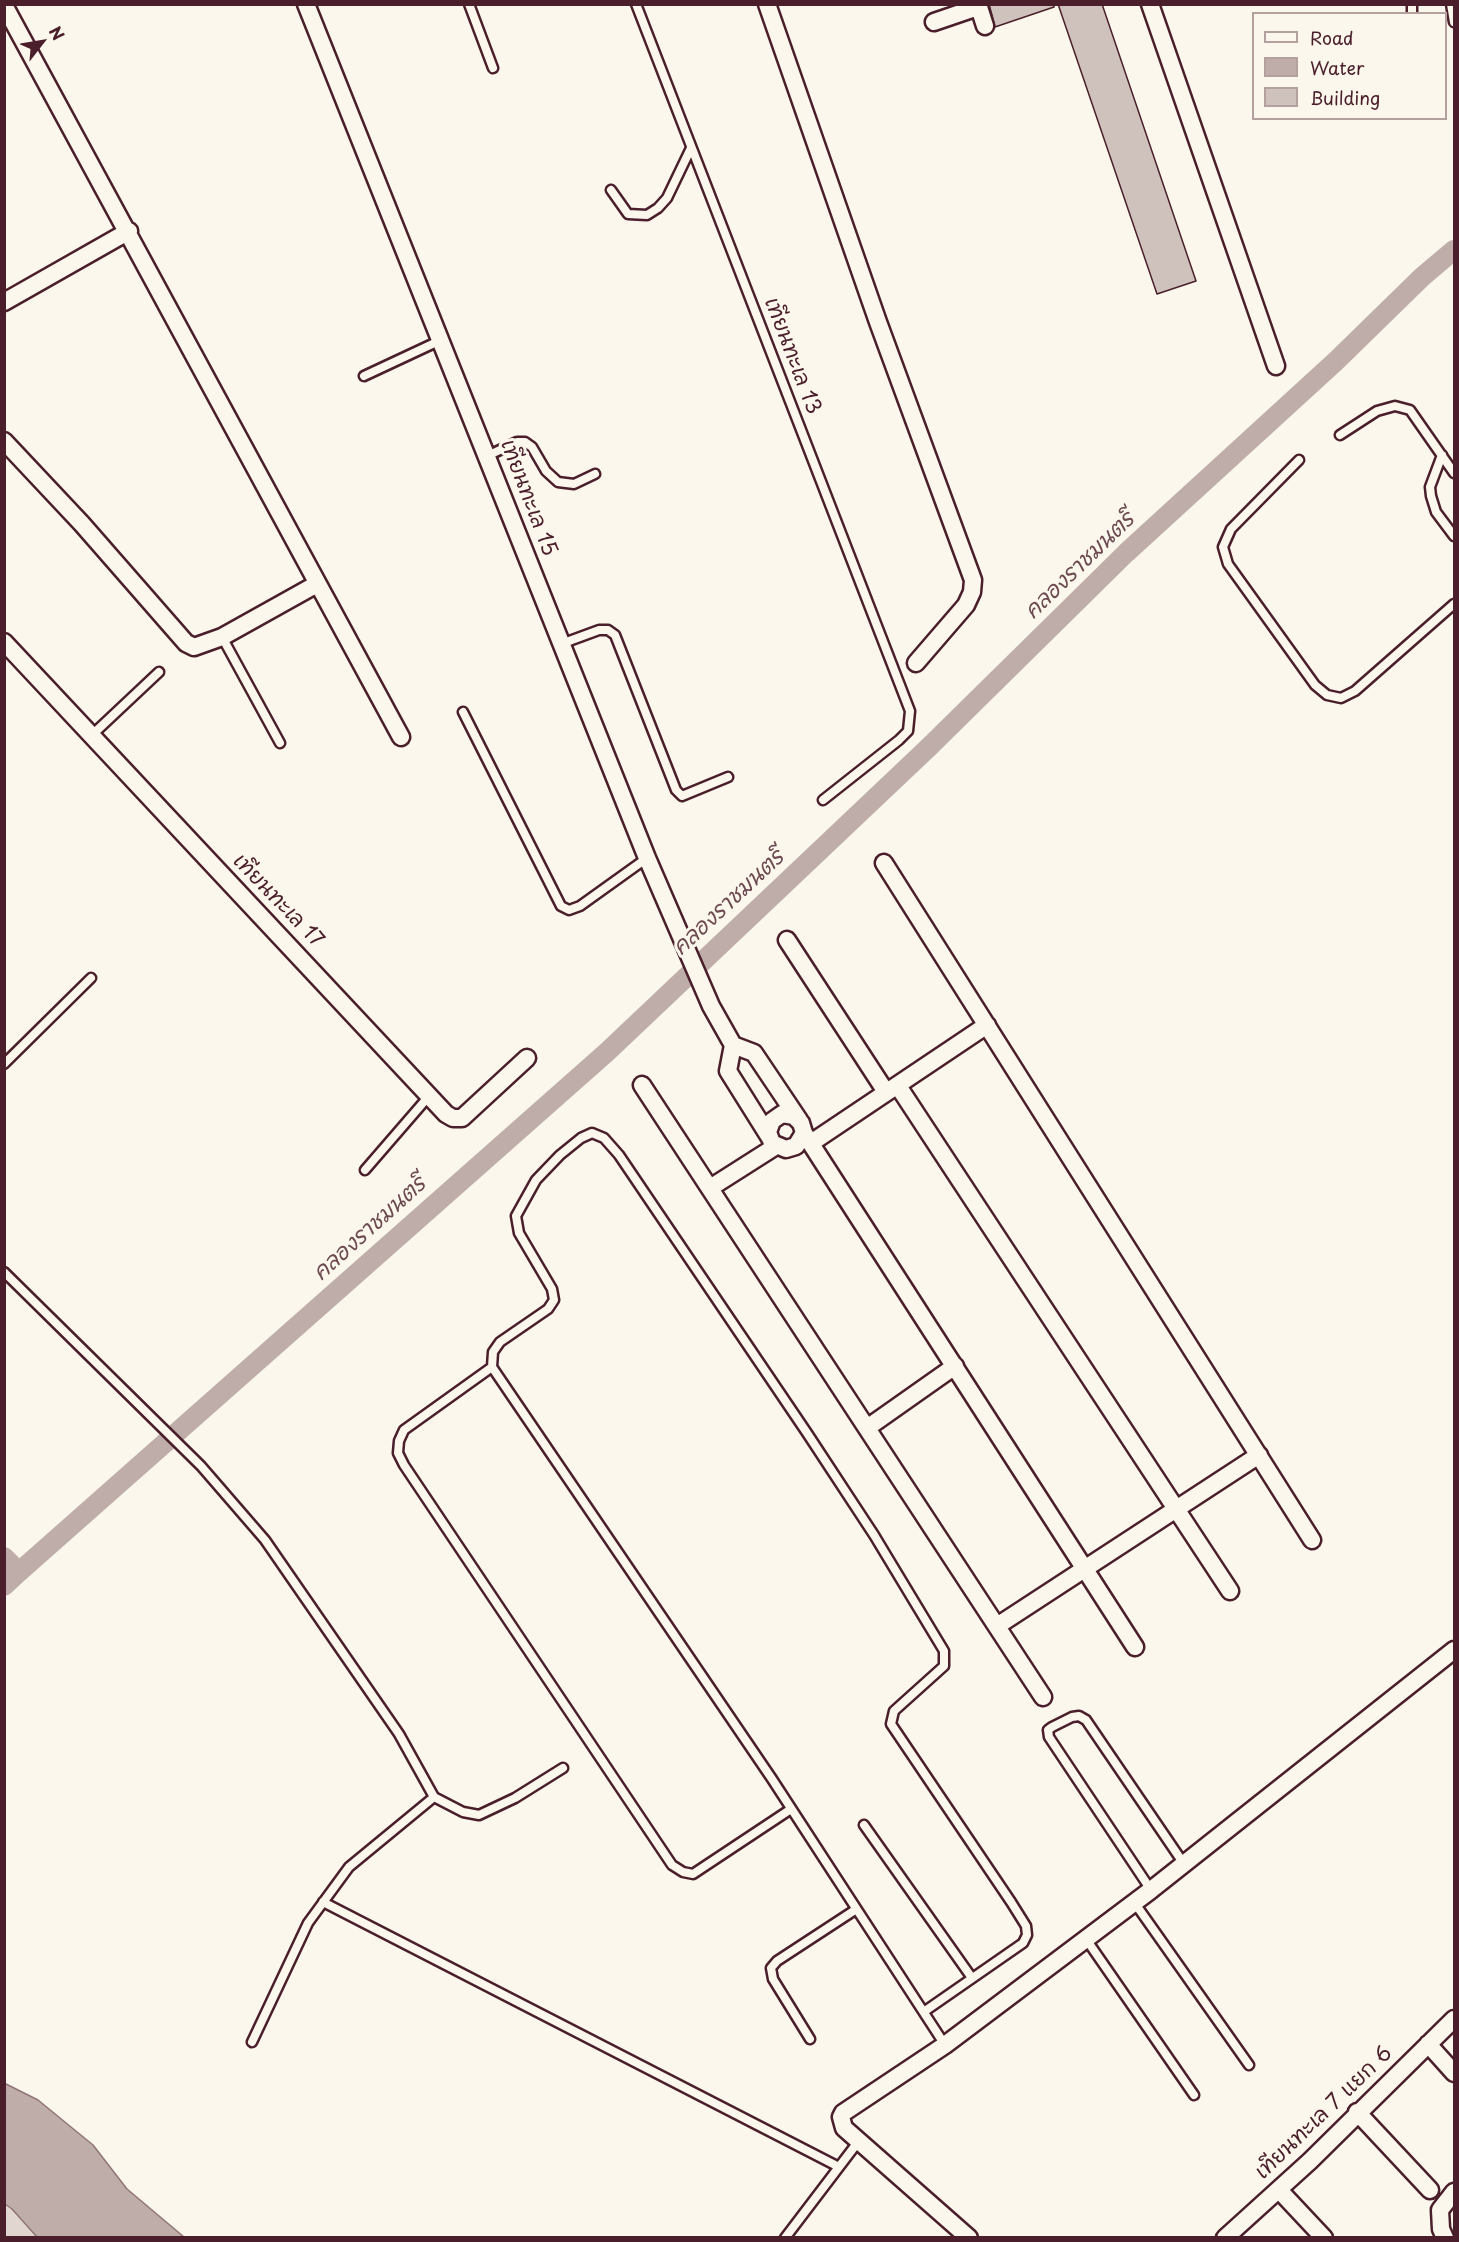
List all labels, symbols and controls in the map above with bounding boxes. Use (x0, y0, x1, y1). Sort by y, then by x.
north arrow (12, 12, 72, 72)
legend (1252, 12, 1447, 120)
text: N (44, 21, 71, 44)
text: Road (1310, 24, 1354, 51)
text: Water (1310, 54, 1364, 81)
text: Building (1310, 84, 1380, 111)
street label: เทียนทะเล 13 (758, 294, 826, 418)
street label: เทียนทะเล 15 (494, 436, 562, 560)
water label: คลองราชมนตรี (1020, 507, 1140, 625)
water label: คลองราชมนตรี (668, 845, 790, 961)
street label: เทียนทะเล 17 (227, 849, 329, 953)
water label: คลองราชมนตรี (308, 1172, 432, 1286)
street label: เทียนทะเล 7 แยก 6 (1250, 2041, 1398, 2185)

